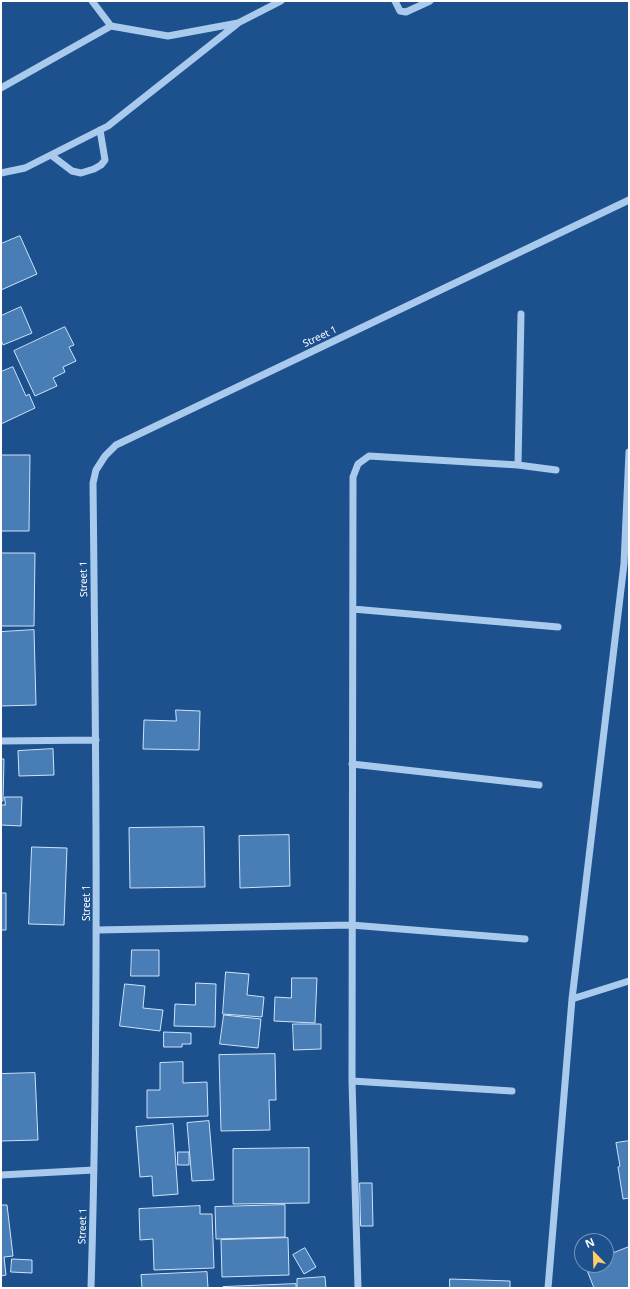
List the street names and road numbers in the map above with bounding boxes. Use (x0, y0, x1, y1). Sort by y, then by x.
street label: Street 1 (301, 324, 339, 350)
street label: Street 1 (78, 561, 90, 597)
street label: Street 1 (81, 885, 93, 921)
street label: Street 1 (76, 1208, 90, 1244)

